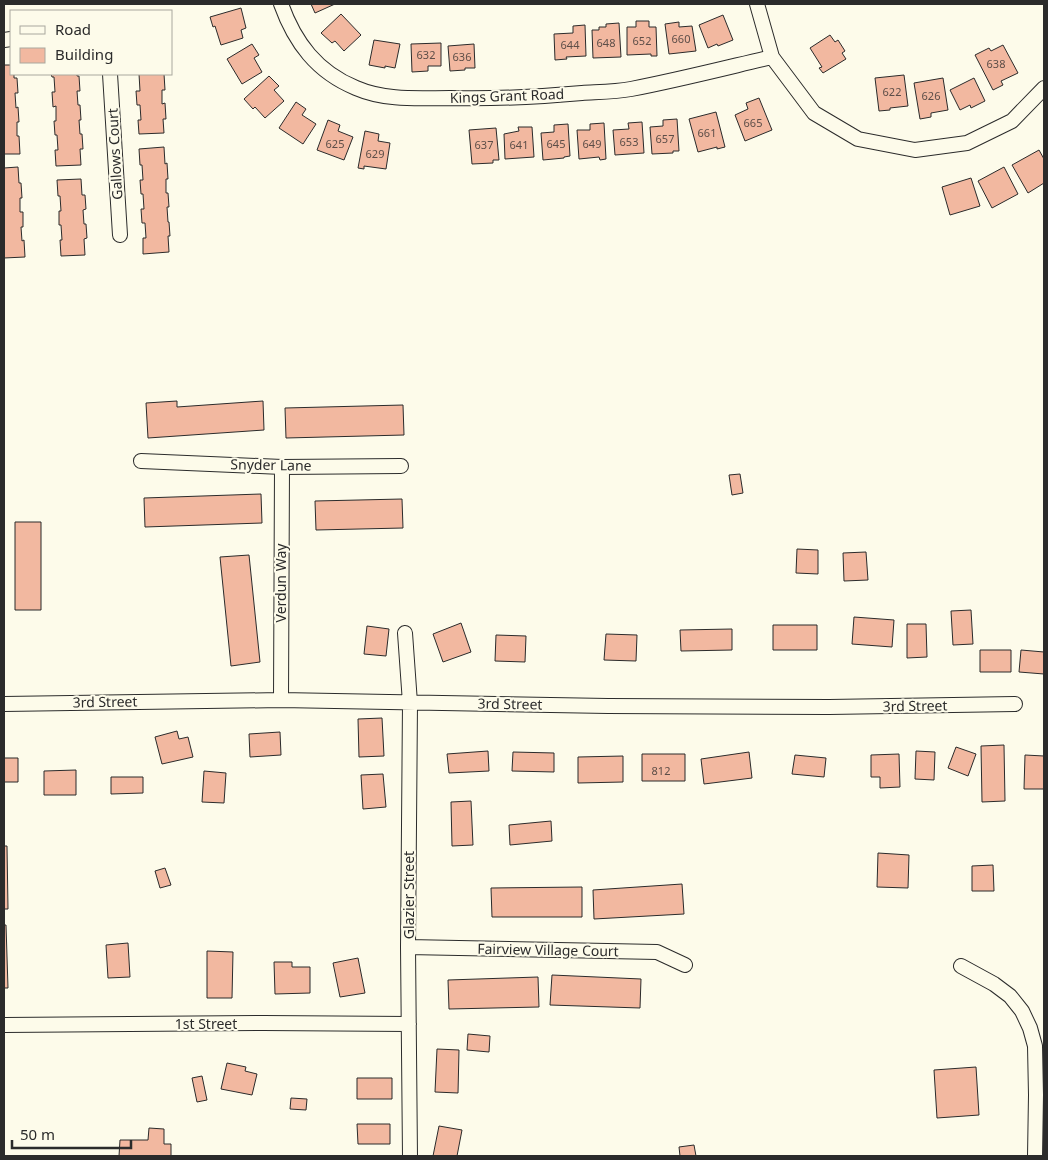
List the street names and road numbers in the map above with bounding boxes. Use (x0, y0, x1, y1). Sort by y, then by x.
street label: Kings Grant Road (449, 84, 564, 107)
street label: Gallows Court (103, 108, 126, 200)
street label: Snyder Lane (230, 454, 312, 475)
street label: Verdun Way (271, 543, 290, 622)
street label: 3rd Street (72, 691, 138, 712)
street label: 3rd Street (477, 693, 543, 714)
street label: 3rd Street (882, 695, 948, 716)
street label: Glazier Street (399, 851, 418, 939)
street label: Fairview Village Court (477, 939, 619, 960)
street label: 1st Street (175, 1014, 237, 1033)

